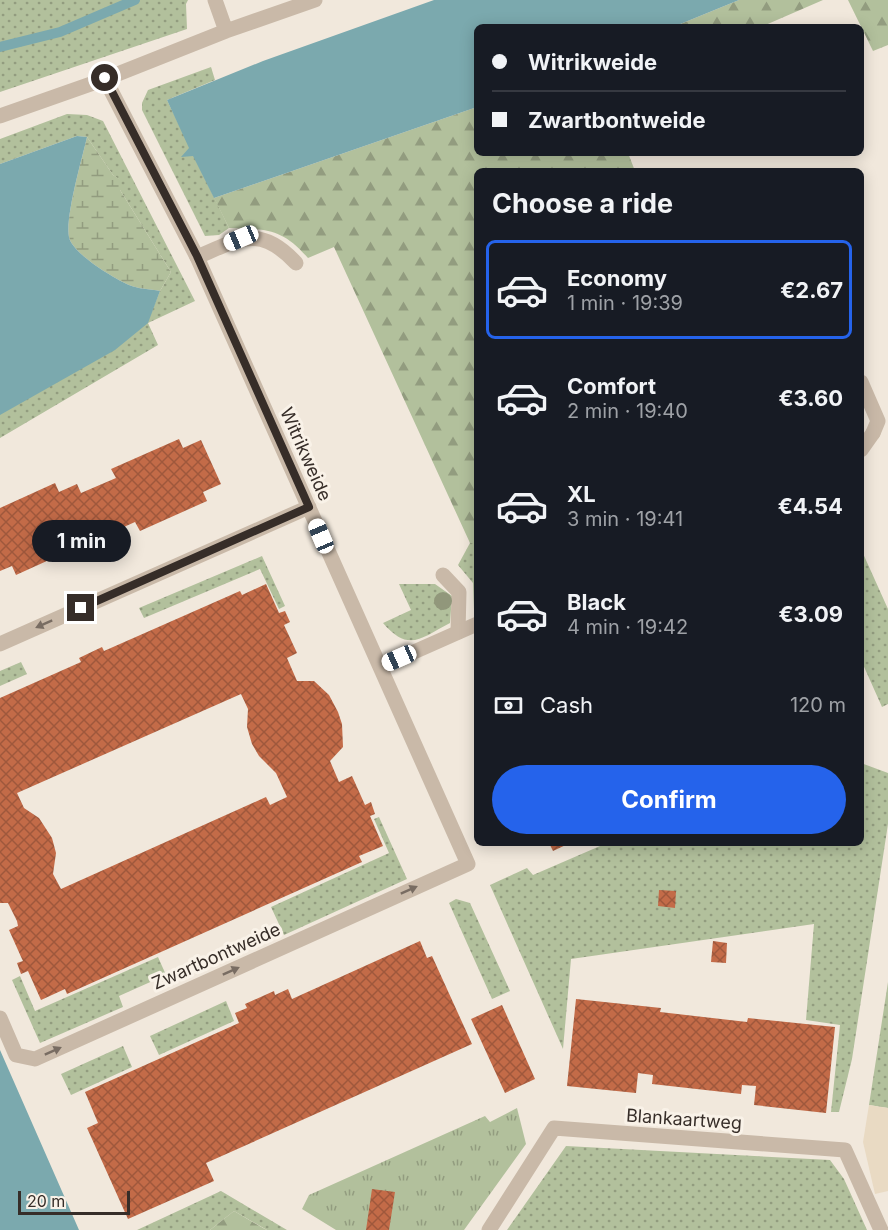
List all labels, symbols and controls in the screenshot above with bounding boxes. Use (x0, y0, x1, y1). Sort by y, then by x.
text: Witrikweide (528, 49, 657, 75)
route start (91, 64, 118, 91)
text: Zwartbontweide (528, 107, 706, 133)
text: Choose a ride (492, 187, 673, 220)
car (221, 223, 261, 253)
icon: car (495, 263, 549, 317)
text: Economy (567, 265, 667, 291)
text: €2.67 (780, 277, 843, 303)
text: 1 min · 19:39 (567, 291, 683, 315)
icon: car (495, 371, 549, 425)
text: Comfort (567, 373, 656, 399)
text: €3.60 (778, 385, 843, 411)
text: 2 min · 19:40 (567, 399, 688, 423)
street label: Witrikweide (276, 404, 336, 504)
icon: car (495, 479, 549, 533)
text: XL (567, 481, 596, 507)
text: €4.54 (778, 493, 843, 519)
text: 3 min · 19:41 (567, 507, 683, 531)
car (306, 516, 336, 556)
callout: 1 min (32, 521, 130, 563)
text: 1 min (57, 529, 106, 553)
icon: car (495, 587, 549, 641)
text: Black (567, 589, 626, 615)
route end (67, 594, 94, 621)
text: €3.09 (778, 601, 843, 627)
text: 4 min · 19:42 (567, 615, 688, 639)
one-way arrow (36, 620, 53, 629)
car (379, 642, 419, 674)
icon: cash (492, 689, 525, 722)
text: Cash (540, 692, 593, 718)
text: 120 m (790, 693, 846, 717)
button: Confirm (492, 765, 846, 834)
one-way arrow (400, 886, 417, 895)
street label: Zwartbontweide (148, 918, 284, 994)
one-way arrow (222, 966, 239, 975)
one-way arrow (45, 1047, 62, 1056)
street label: Blankaartweg (625, 1104, 743, 1134)
scale bar (18, 1188, 130, 1216)
text: 20 m (27, 1191, 65, 1211)

